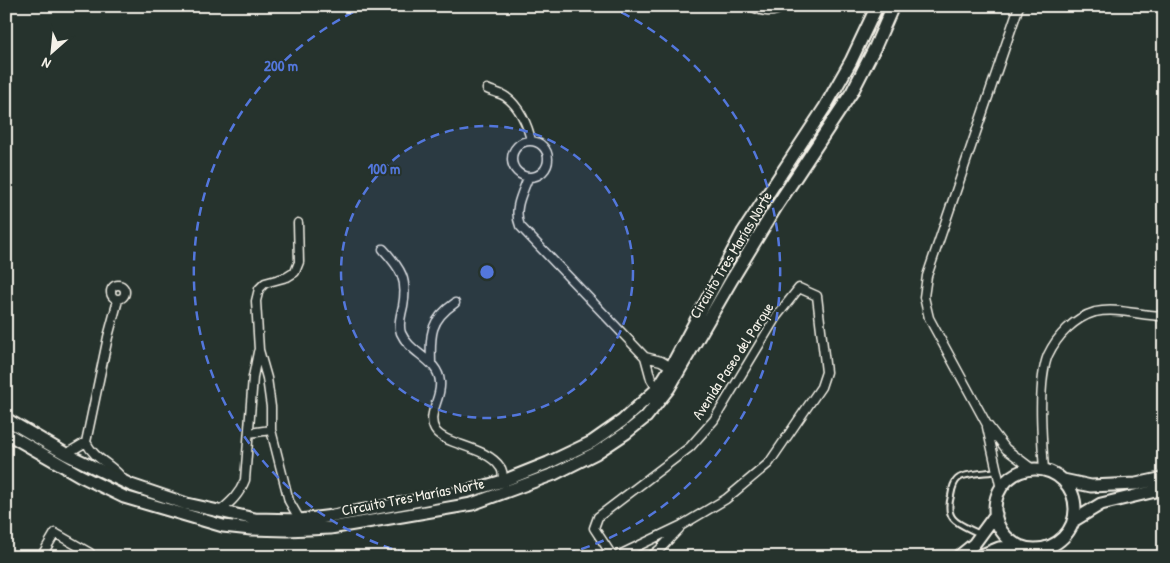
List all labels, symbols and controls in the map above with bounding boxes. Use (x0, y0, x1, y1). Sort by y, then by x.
north arrow (28, 28, 78, 78)
text: N (38, 54, 54, 74)
text: 200 m (264, 55, 298, 76)
text: 100 m (368, 158, 400, 179)
street label: Circuito Tres Marías Norte (684, 187, 777, 322)
centre of rings (478, 263, 496, 281)
street label: Avenida Paseo del Parque (687, 298, 778, 423)
street label: Circuito Tres Marías Norte (340, 472, 486, 521)

